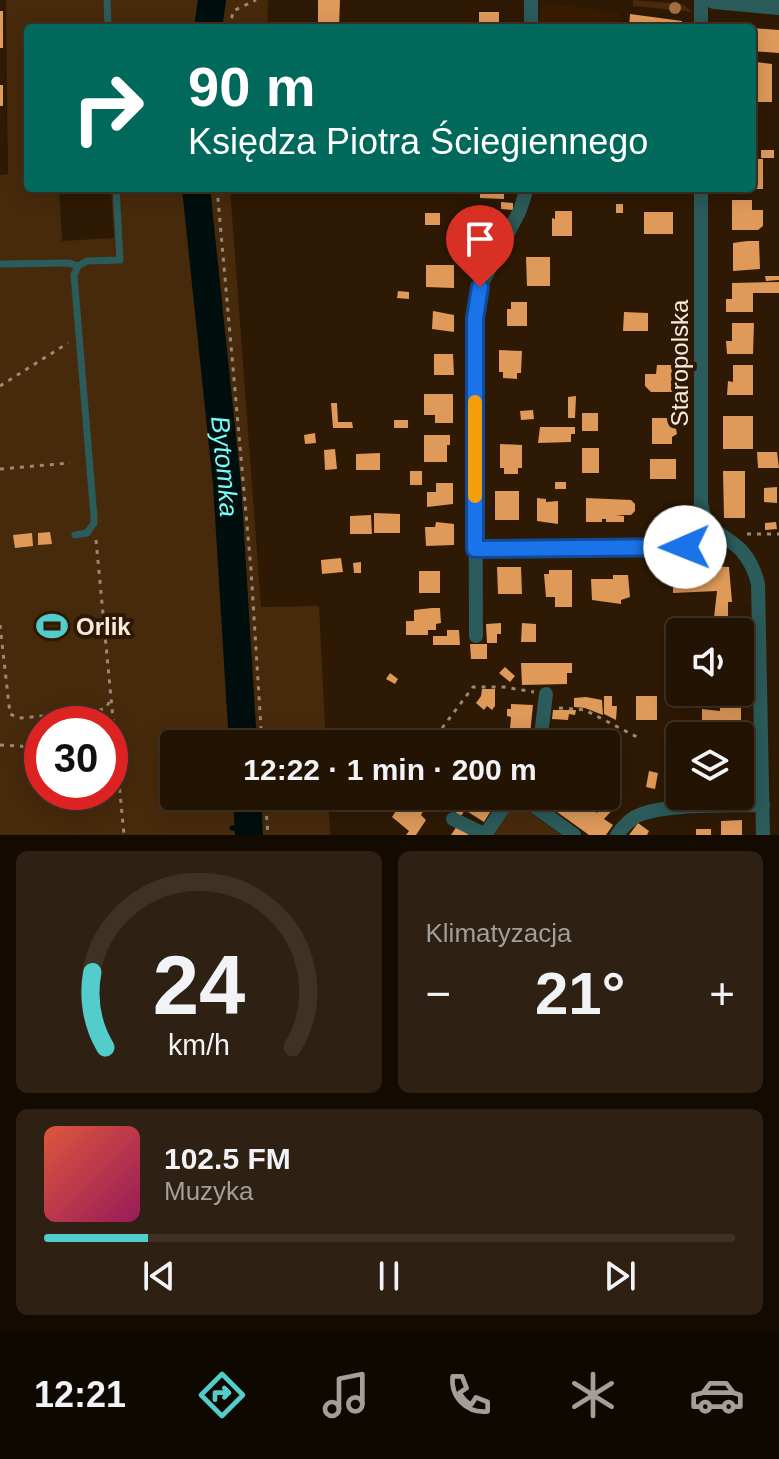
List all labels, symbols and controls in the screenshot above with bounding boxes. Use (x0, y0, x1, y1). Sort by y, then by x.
text: 90 m (188, 55, 316, 118)
icon: right (56, 56, 160, 160)
text: Księdza Piotra Ściegiennego (188, 121, 648, 162)
pin (446, 205, 514, 287)
icon: arrive (458, 217, 502, 261)
street label: Staropolska (666, 299, 693, 426)
water label: Bytomka (205, 415, 244, 518)
position arrow (643, 505, 727, 589)
sports icon: Orlik (35, 609, 69, 643)
place label: Orlik (76, 613, 131, 640)
map controls (666, 618, 754, 810)
button: sound (666, 618, 754, 706)
speed limit sign: 30 (24, 706, 128, 810)
button: layers (666, 722, 754, 810)
text: 12:22 · 1 min · 200 m (243, 753, 537, 786)
text: Klimatyzacja (426, 918, 571, 948)
text: 24 (152, 939, 245, 1032)
text: 21° (535, 960, 626, 1027)
text: − (426, 969, 451, 1018)
text: + (709, 969, 735, 1018)
text: km/h (168, 1029, 230, 1061)
text: 102.5 FM (164, 1142, 291, 1175)
text: Muzyka (164, 1176, 254, 1206)
icon: previous (137, 1254, 181, 1298)
icon: pause (367, 1254, 411, 1298)
icon: next (598, 1254, 642, 1298)
icon: directions (194, 1367, 250, 1423)
icon: music (318, 1367, 374, 1423)
icon: phone (441, 1367, 497, 1423)
icon: climate (565, 1367, 621, 1423)
icon: car (689, 1367, 745, 1423)
text: 12:21 (34, 1374, 126, 1415)

